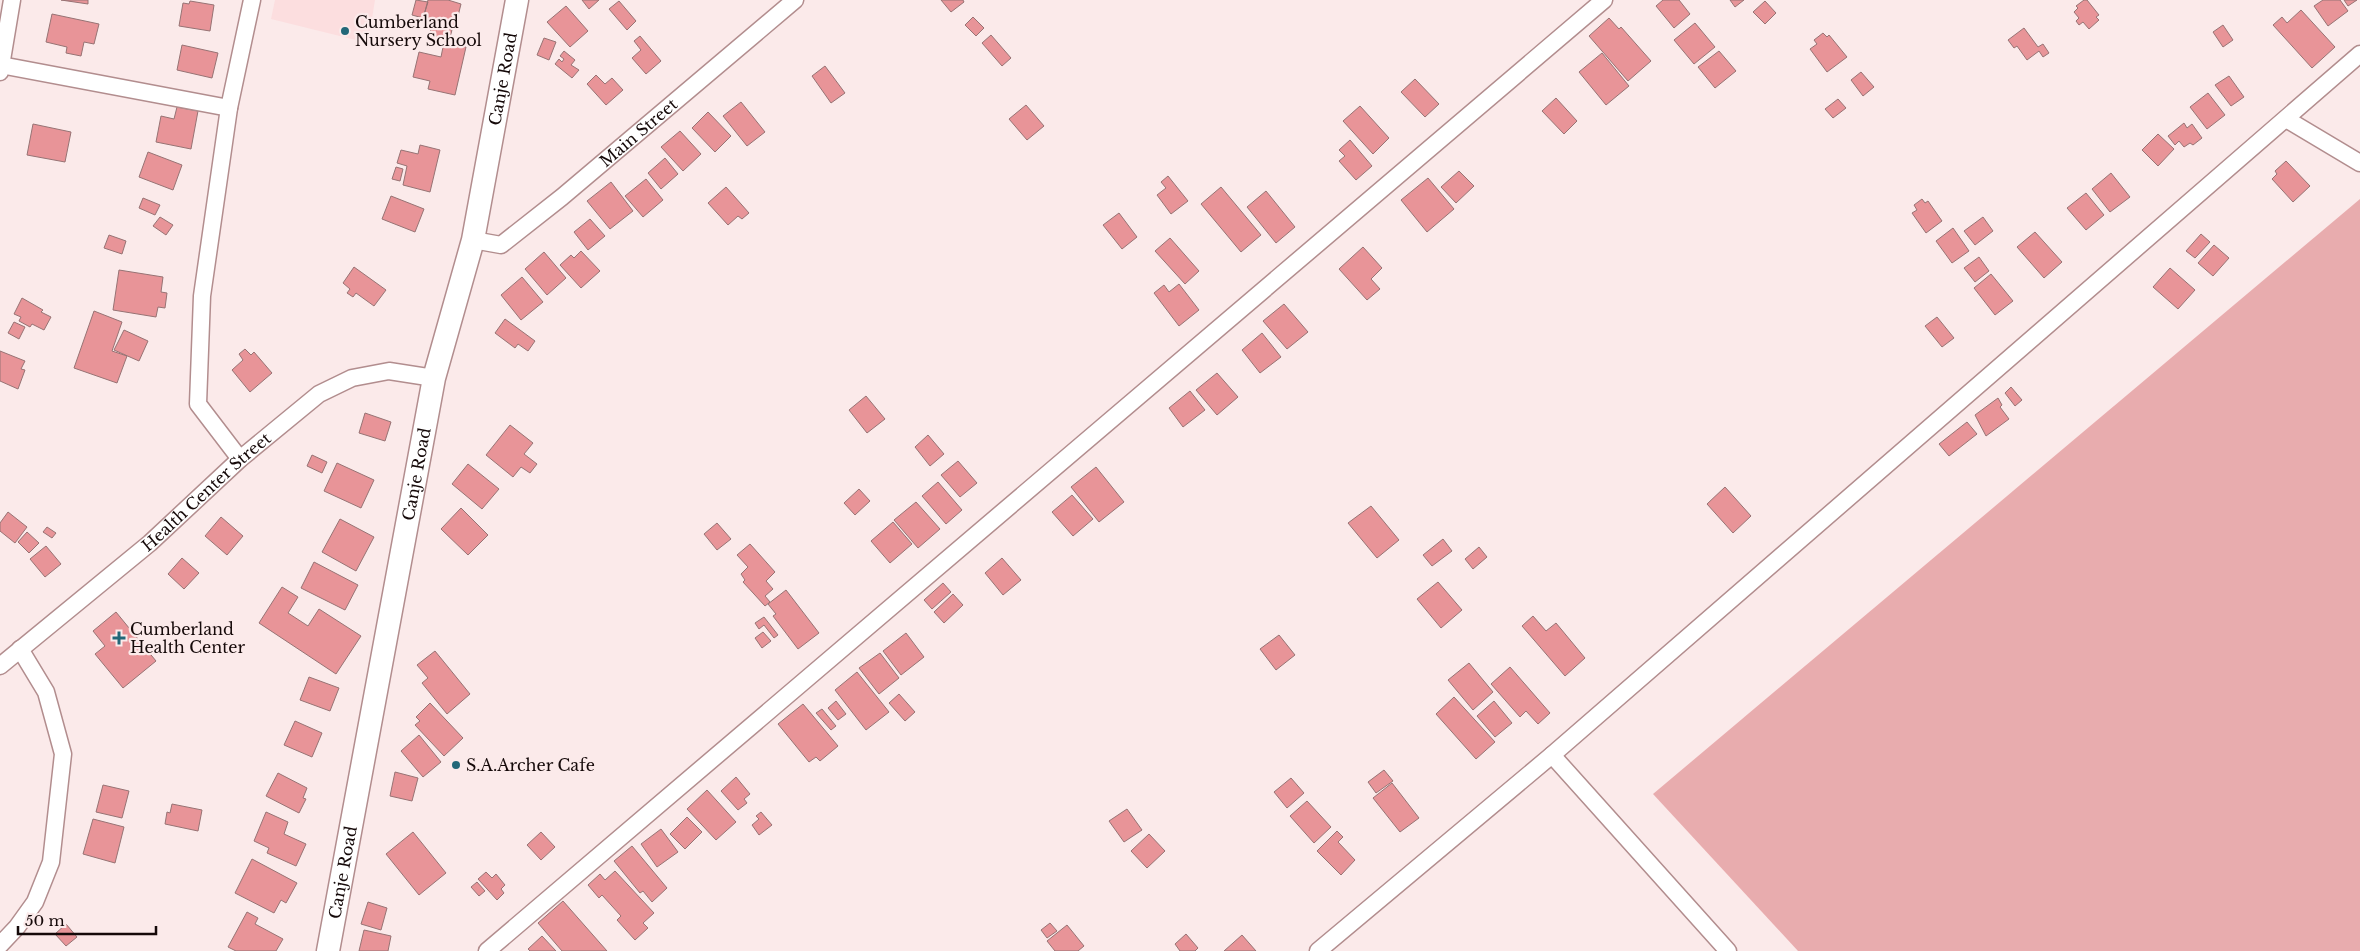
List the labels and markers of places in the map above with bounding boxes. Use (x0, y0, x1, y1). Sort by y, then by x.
place label: Cumberland Nursery School (355, 12, 482, 50)
marker: Cumberland Nursery School (339, 25, 351, 37)
place label: Cumberland Health Center (130, 619, 246, 657)
marker: Cumberland Health Center (112, 631, 126, 645)
place label: S.A.Archer Cafe (466, 755, 595, 775)
marker: S.A.Archer Cafe (450, 759, 462, 771)

